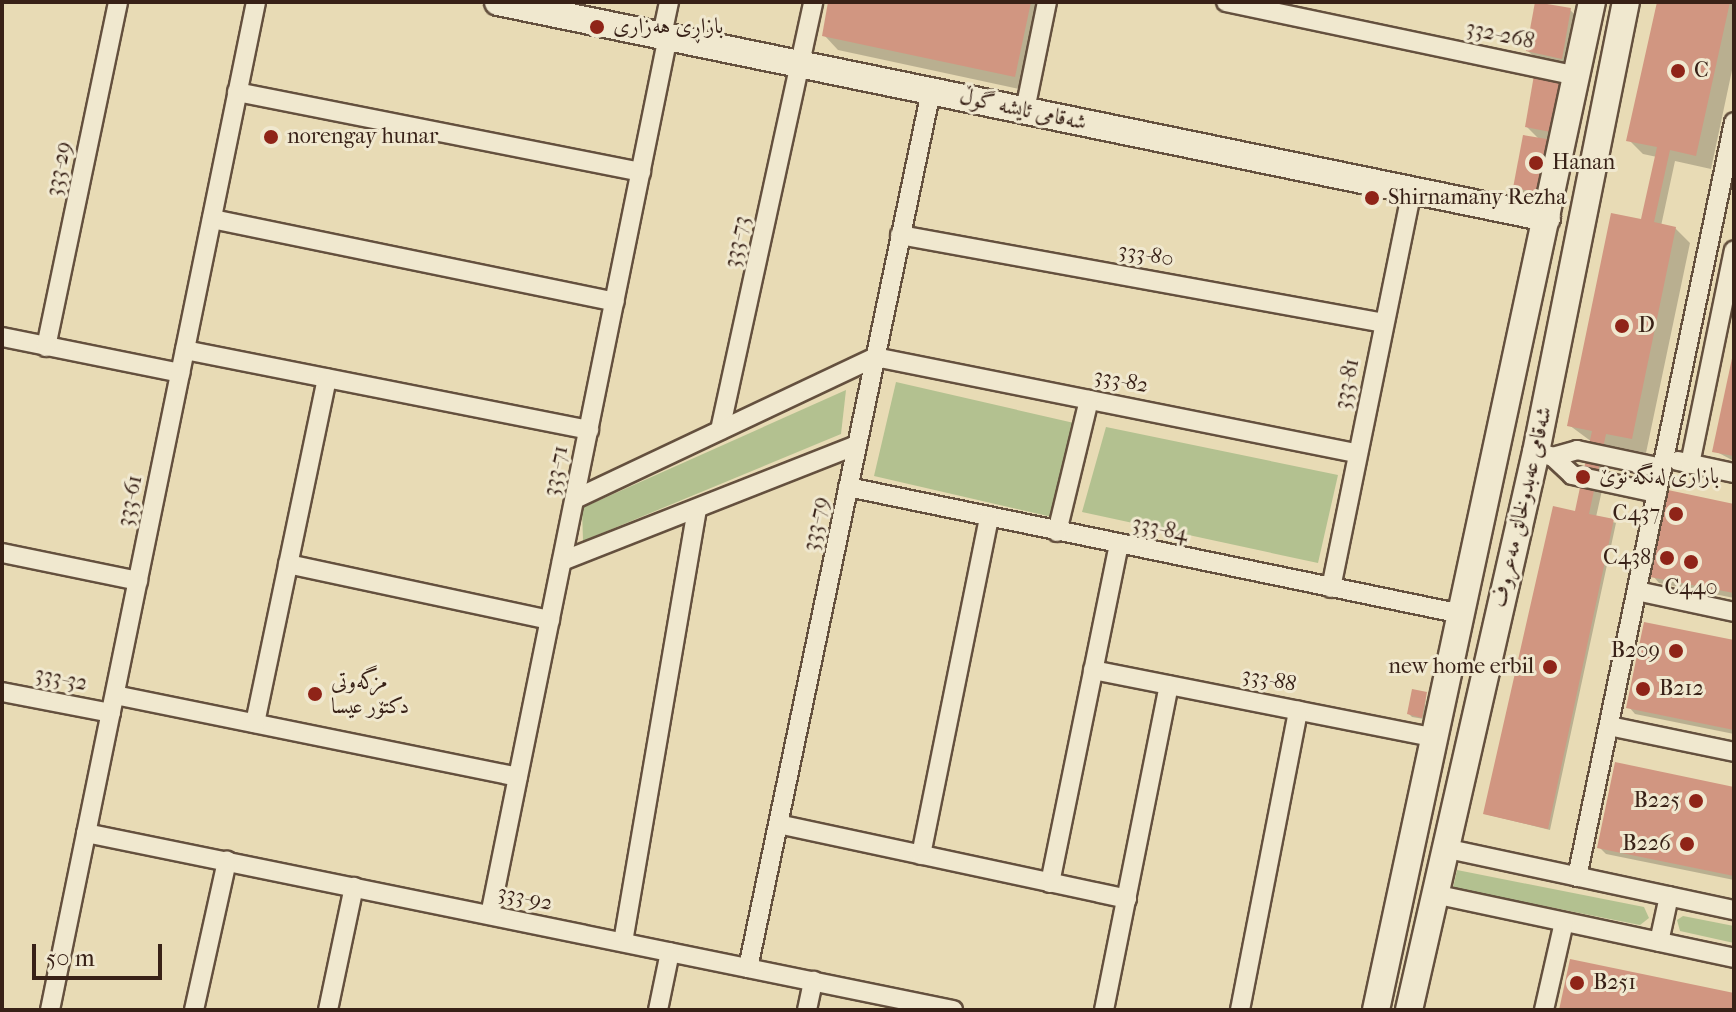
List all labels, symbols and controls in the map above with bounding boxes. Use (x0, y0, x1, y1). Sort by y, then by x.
place label: بازاڕی هەزاری (613, 14, 723, 40)
street label: 332-268 (1463, 15, 1537, 55)
marker: بازاڕی هەزاری (588, 18, 606, 36)
place label: C (1694, 58, 1709, 84)
marker: C (1669, 62, 1687, 80)
street label: شەقامی ئایشە گوڵ (957, 84, 1089, 136)
place label: norengay hunar (287, 124, 438, 150)
marker: norengay hunar (262, 128, 280, 146)
street label: 333-29 (40, 139, 78, 199)
place label: Hanan (1552, 150, 1615, 176)
marker: Hanan (1527, 154, 1545, 172)
place label: Shirnamany Rezha (1388, 185, 1566, 211)
marker: Shirnamany Rezha (1363, 189, 1381, 207)
street label: 333-73 (719, 214, 755, 270)
street label: 333-80 (1116, 237, 1176, 273)
place label: D (1638, 313, 1655, 339)
marker: D (1613, 317, 1631, 335)
street label: 333-81 (1329, 356, 1365, 412)
street label: 333-82 (1091, 363, 1151, 399)
street label: شەقامی عەبدولخالق مەعروف (1486, 404, 1558, 610)
street label: 333-71 (538, 443, 574, 499)
place label: بازاری لەنگە نوێ (1599, 464, 1719, 490)
marker: بازاری لەنگە نوێ (1574, 468, 1592, 486)
street label: 333-61 (112, 473, 148, 529)
street label: 333-79 (797, 494, 835, 554)
place label: C437 (1613, 501, 1660, 527)
marker: C437 (1667, 505, 1685, 523)
street label: 333-84 (1130, 510, 1190, 548)
place label: C438 (1603, 545, 1651, 571)
marker: C438 (1658, 549, 1676, 567)
marker: C440 (1682, 553, 1700, 571)
place label: C440 (1664, 575, 1718, 601)
place label: B209 (1611, 638, 1660, 664)
marker: B209 (1667, 642, 1685, 660)
place label: new home erbil (1388, 654, 1534, 680)
marker: new home erbil (1541, 658, 1559, 676)
street label: 333-32 (32, 661, 90, 697)
street label: 333-88 (1240, 662, 1298, 698)
place label: مزگەوتی دکتۆر عیسا (331, 668, 409, 720)
place label: B212 (1659, 676, 1704, 702)
marker: B212 (1634, 680, 1652, 698)
marker: مزگەوتی دکتۆر عیسا (306, 685, 324, 703)
place label: B225 (1634, 788, 1680, 814)
marker: B225 (1687, 792, 1705, 810)
place label: B226 (1622, 831, 1671, 857)
marker: B226 (1678, 835, 1696, 853)
street label: 333-92 (495, 879, 555, 917)
scale bar (36, 928, 166, 978)
text: 50 m (46, 944, 95, 972)
place label: B251 (1593, 970, 1636, 996)
marker: B251 (1568, 974, 1586, 992)

